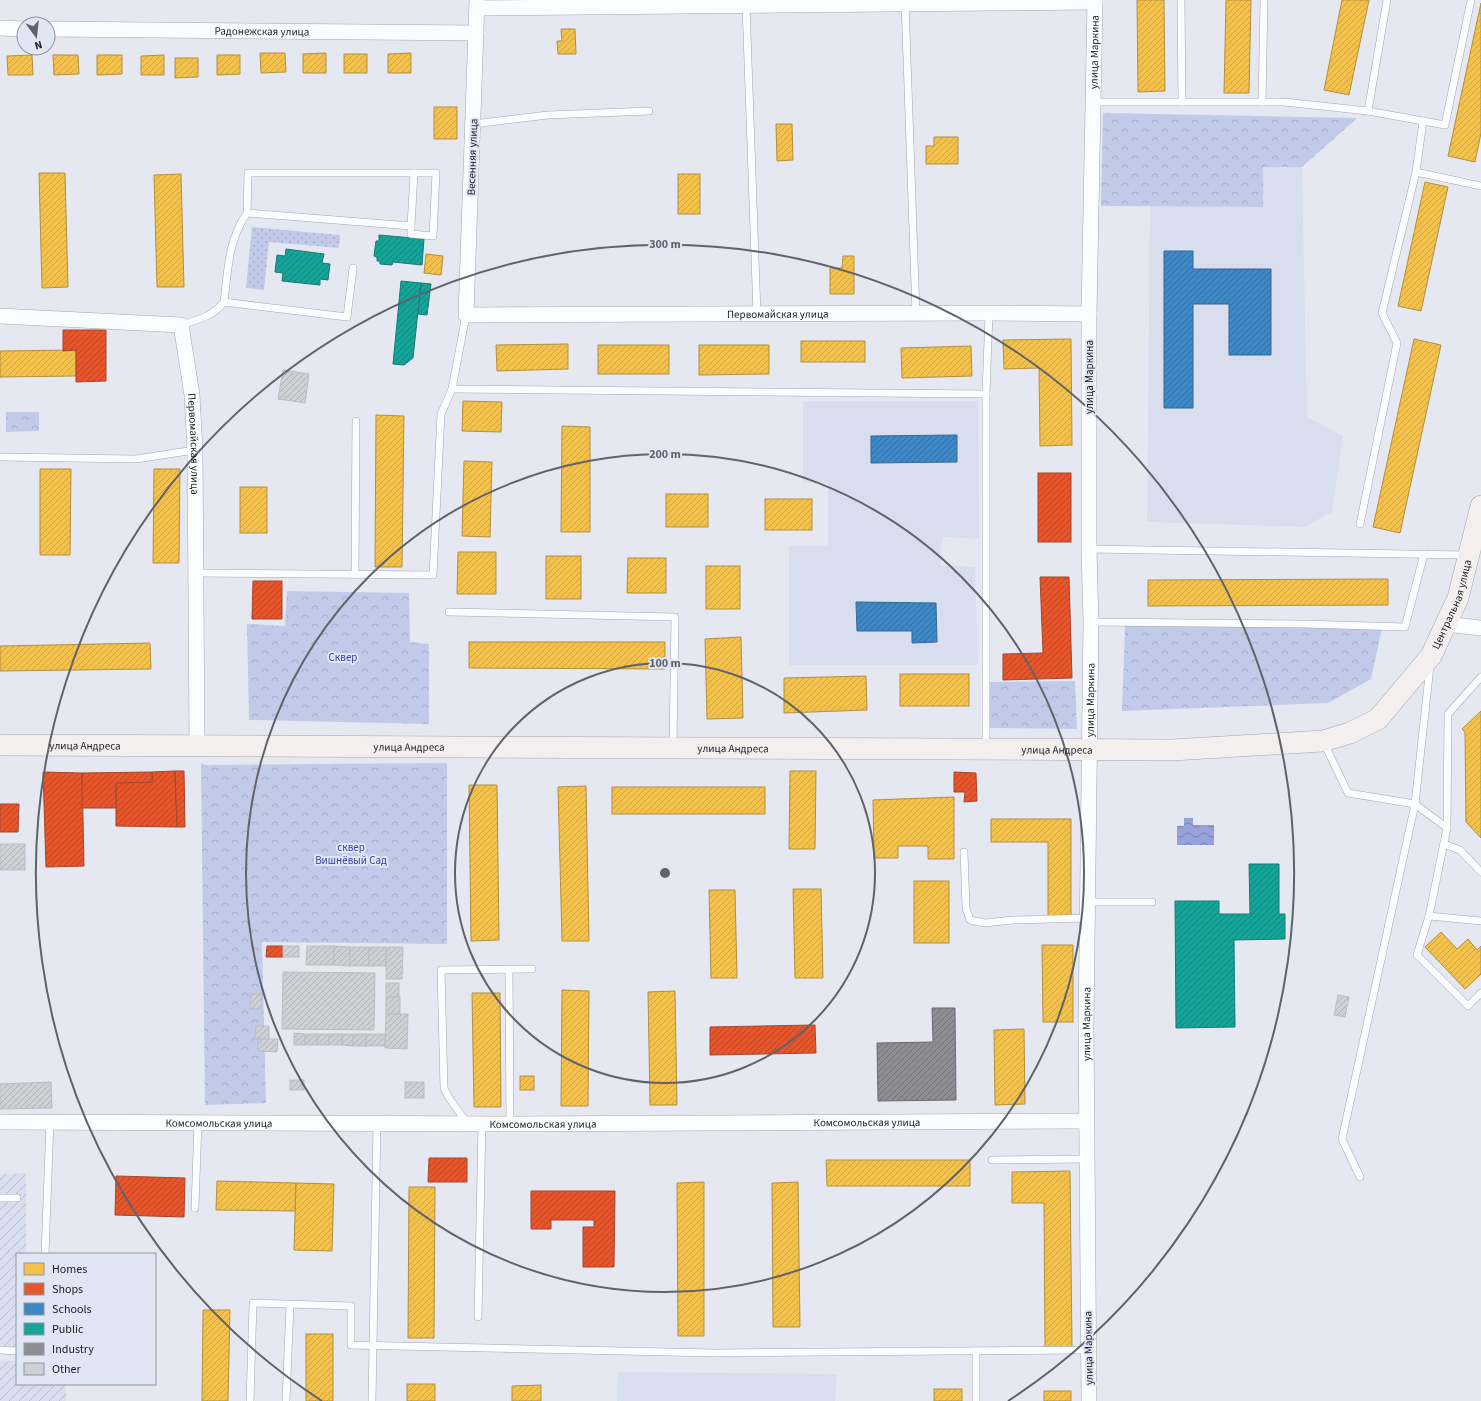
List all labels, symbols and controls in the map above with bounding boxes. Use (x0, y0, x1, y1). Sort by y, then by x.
street label: улица Маркина (1086, 15, 1103, 89)
north arrow (16, 16, 56, 56)
street label: Радонежская улица (215, 24, 309, 39)
text: N (33, 37, 44, 53)
street label: Весенняя улица (464, 118, 481, 196)
text: 300 m (649, 236, 681, 253)
street label: Первомайская улица (727, 307, 829, 322)
street label: улица Маркина (1082, 340, 1097, 414)
street label: Первомайская улица (184, 393, 202, 495)
text: 200 m (649, 446, 681, 463)
street label: Центральная улица (1428, 558, 1475, 652)
park label: Сквер (329, 650, 357, 665)
text: 100 m (649, 655, 681, 672)
street label: улица Маркина (1083, 663, 1098, 737)
street label: улица Андреса (49, 738, 121, 754)
street label: улица Андреса (373, 740, 445, 755)
street label: улица Андреса (697, 741, 769, 756)
street label: улица Андреса (1021, 742, 1093, 758)
park label: сквер Вишнёвый Сад (315, 840, 387, 868)
centre of rings (658, 866, 672, 880)
street label: улица Маркина (1079, 987, 1094, 1061)
street label: Комсомольская улица (814, 1115, 920, 1130)
street label: Комсомольская улица (166, 1116, 272, 1131)
street label: Комсомольская улица (490, 1117, 596, 1132)
legend (16, 1253, 156, 1385)
text: Homes (52, 1261, 87, 1278)
text: Shops (52, 1281, 83, 1298)
text: Schools (52, 1301, 92, 1318)
street label: улица Маркина (1080, 1311, 1097, 1385)
text: Public (52, 1321, 84, 1338)
text: Industry (52, 1341, 94, 1358)
text: Other (52, 1361, 82, 1378)

